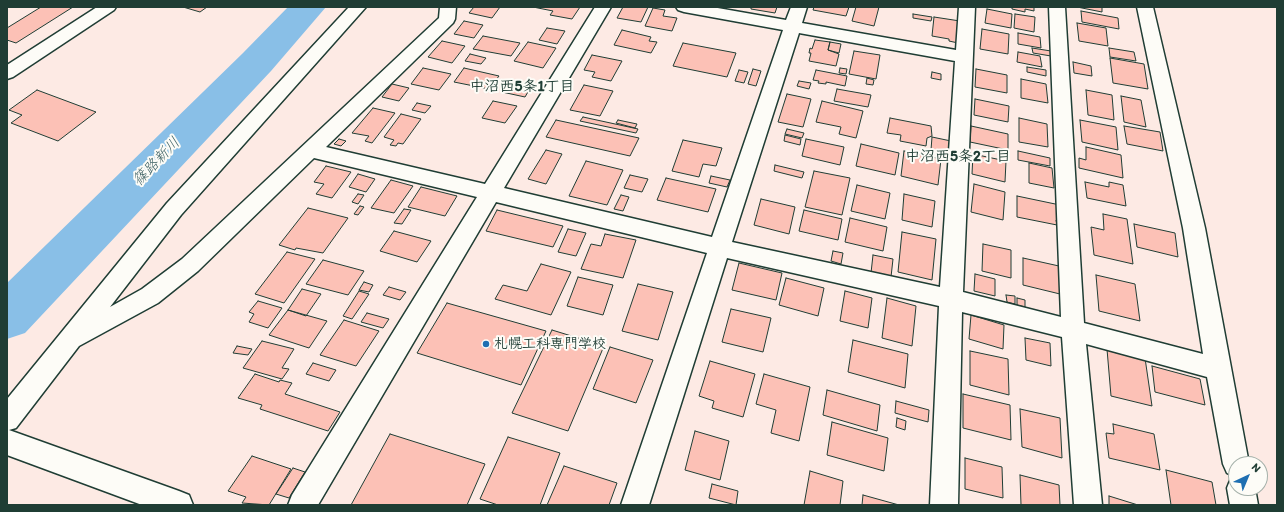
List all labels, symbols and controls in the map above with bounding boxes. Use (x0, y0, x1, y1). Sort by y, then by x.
district label: 中沼西5条1丁目 (470, 78, 574, 96)
water label: 篠路新川 (130, 134, 184, 190)
district label: 中沼西5条2丁目 (905, 148, 1011, 166)
place label: 札幌工科専門学校 (494, 336, 606, 352)
marker: 札幌工科専門学校 (481, 339, 491, 349)
north arrow (1228, 456, 1268, 496)
text: N (1249, 460, 1263, 475)

